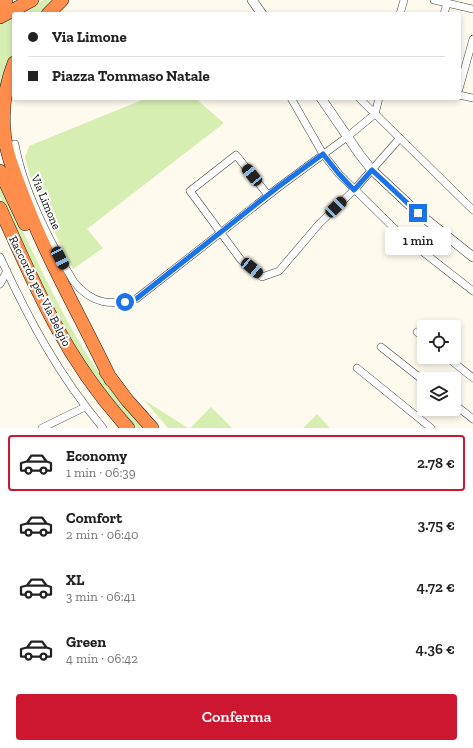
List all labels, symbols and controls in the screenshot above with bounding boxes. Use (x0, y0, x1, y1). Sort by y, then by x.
text: Via Limone (52, 28, 127, 46)
text: Piazza Tommaso Natale (52, 67, 210, 85)
car (240, 162, 264, 188)
street label: Via Limone (28, 171, 64, 232)
car (323, 194, 349, 220)
route end (409, 204, 427, 222)
callout: 1 min (385, 227, 451, 255)
street label: Raccordo per Via Belgio (6, 233, 74, 349)
text: 1 min (403, 233, 433, 248)
car (49, 245, 71, 271)
car (239, 256, 265, 280)
route start (116, 293, 134, 311)
map controls (417, 320, 461, 416)
button: locate (417, 320, 461, 364)
button: layers (417, 372, 461, 416)
icon: car (18, 445, 54, 481)
text: Economy (66, 447, 127, 465)
text: 2.78 € (417, 454, 455, 472)
text: 1 min · 06:39 (66, 465, 136, 480)
icon: car (18, 507, 54, 543)
text: Comfort (66, 509, 122, 527)
text: 3.75 € (417, 516, 455, 534)
text: 2 min · 06:40 (66, 527, 139, 542)
icon: car (18, 569, 54, 605)
text: XL (66, 571, 84, 589)
text: 4.72 € (417, 578, 455, 596)
text: 3 min · 06:41 (66, 589, 136, 604)
icon: car (18, 631, 54, 667)
text: Green (66, 633, 106, 651)
text: 4.36 € (416, 640, 455, 658)
text: 4 min · 06:42 (66, 651, 138, 666)
button: Conferma (16, 694, 457, 740)

